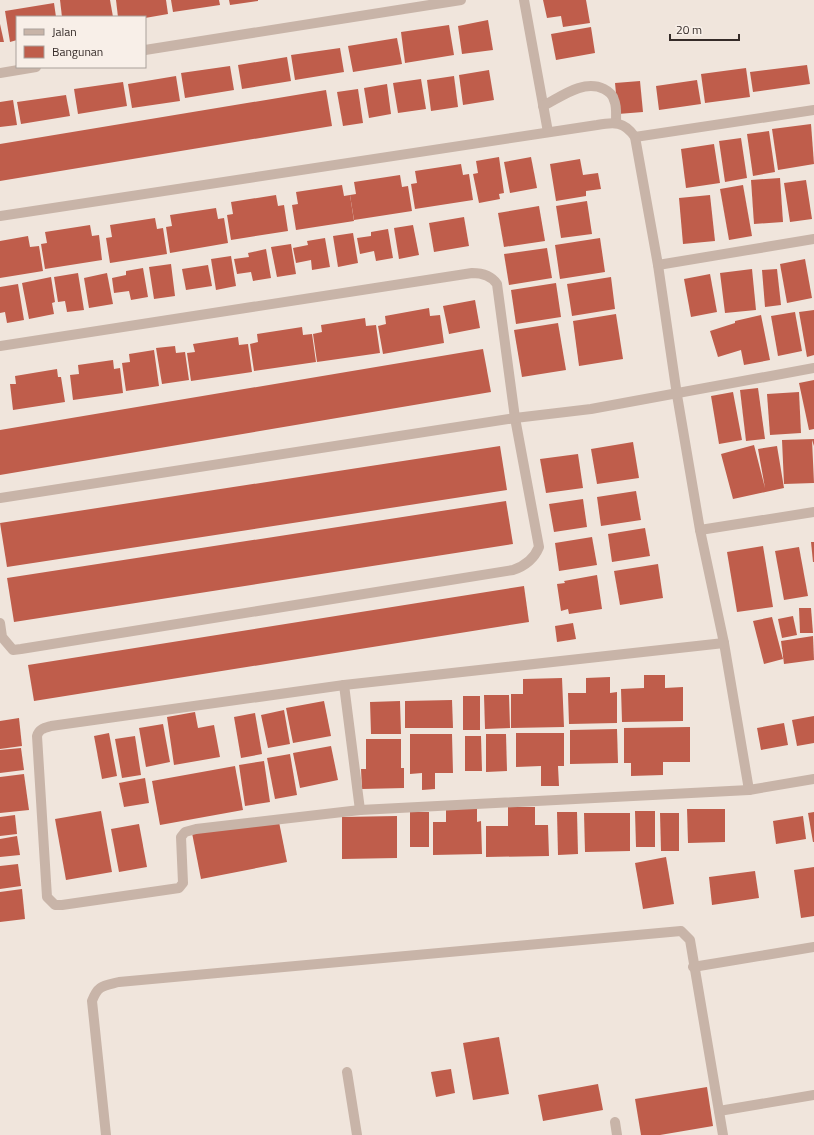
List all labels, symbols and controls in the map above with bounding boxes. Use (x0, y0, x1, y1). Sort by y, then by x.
legend (16, 16, 146, 68)
scale bar (670, 16, 739, 42)
text: 20 m (676, 20, 702, 39)
text: Jalan (52, 22, 77, 41)
text: Bangunan (52, 42, 103, 61)

